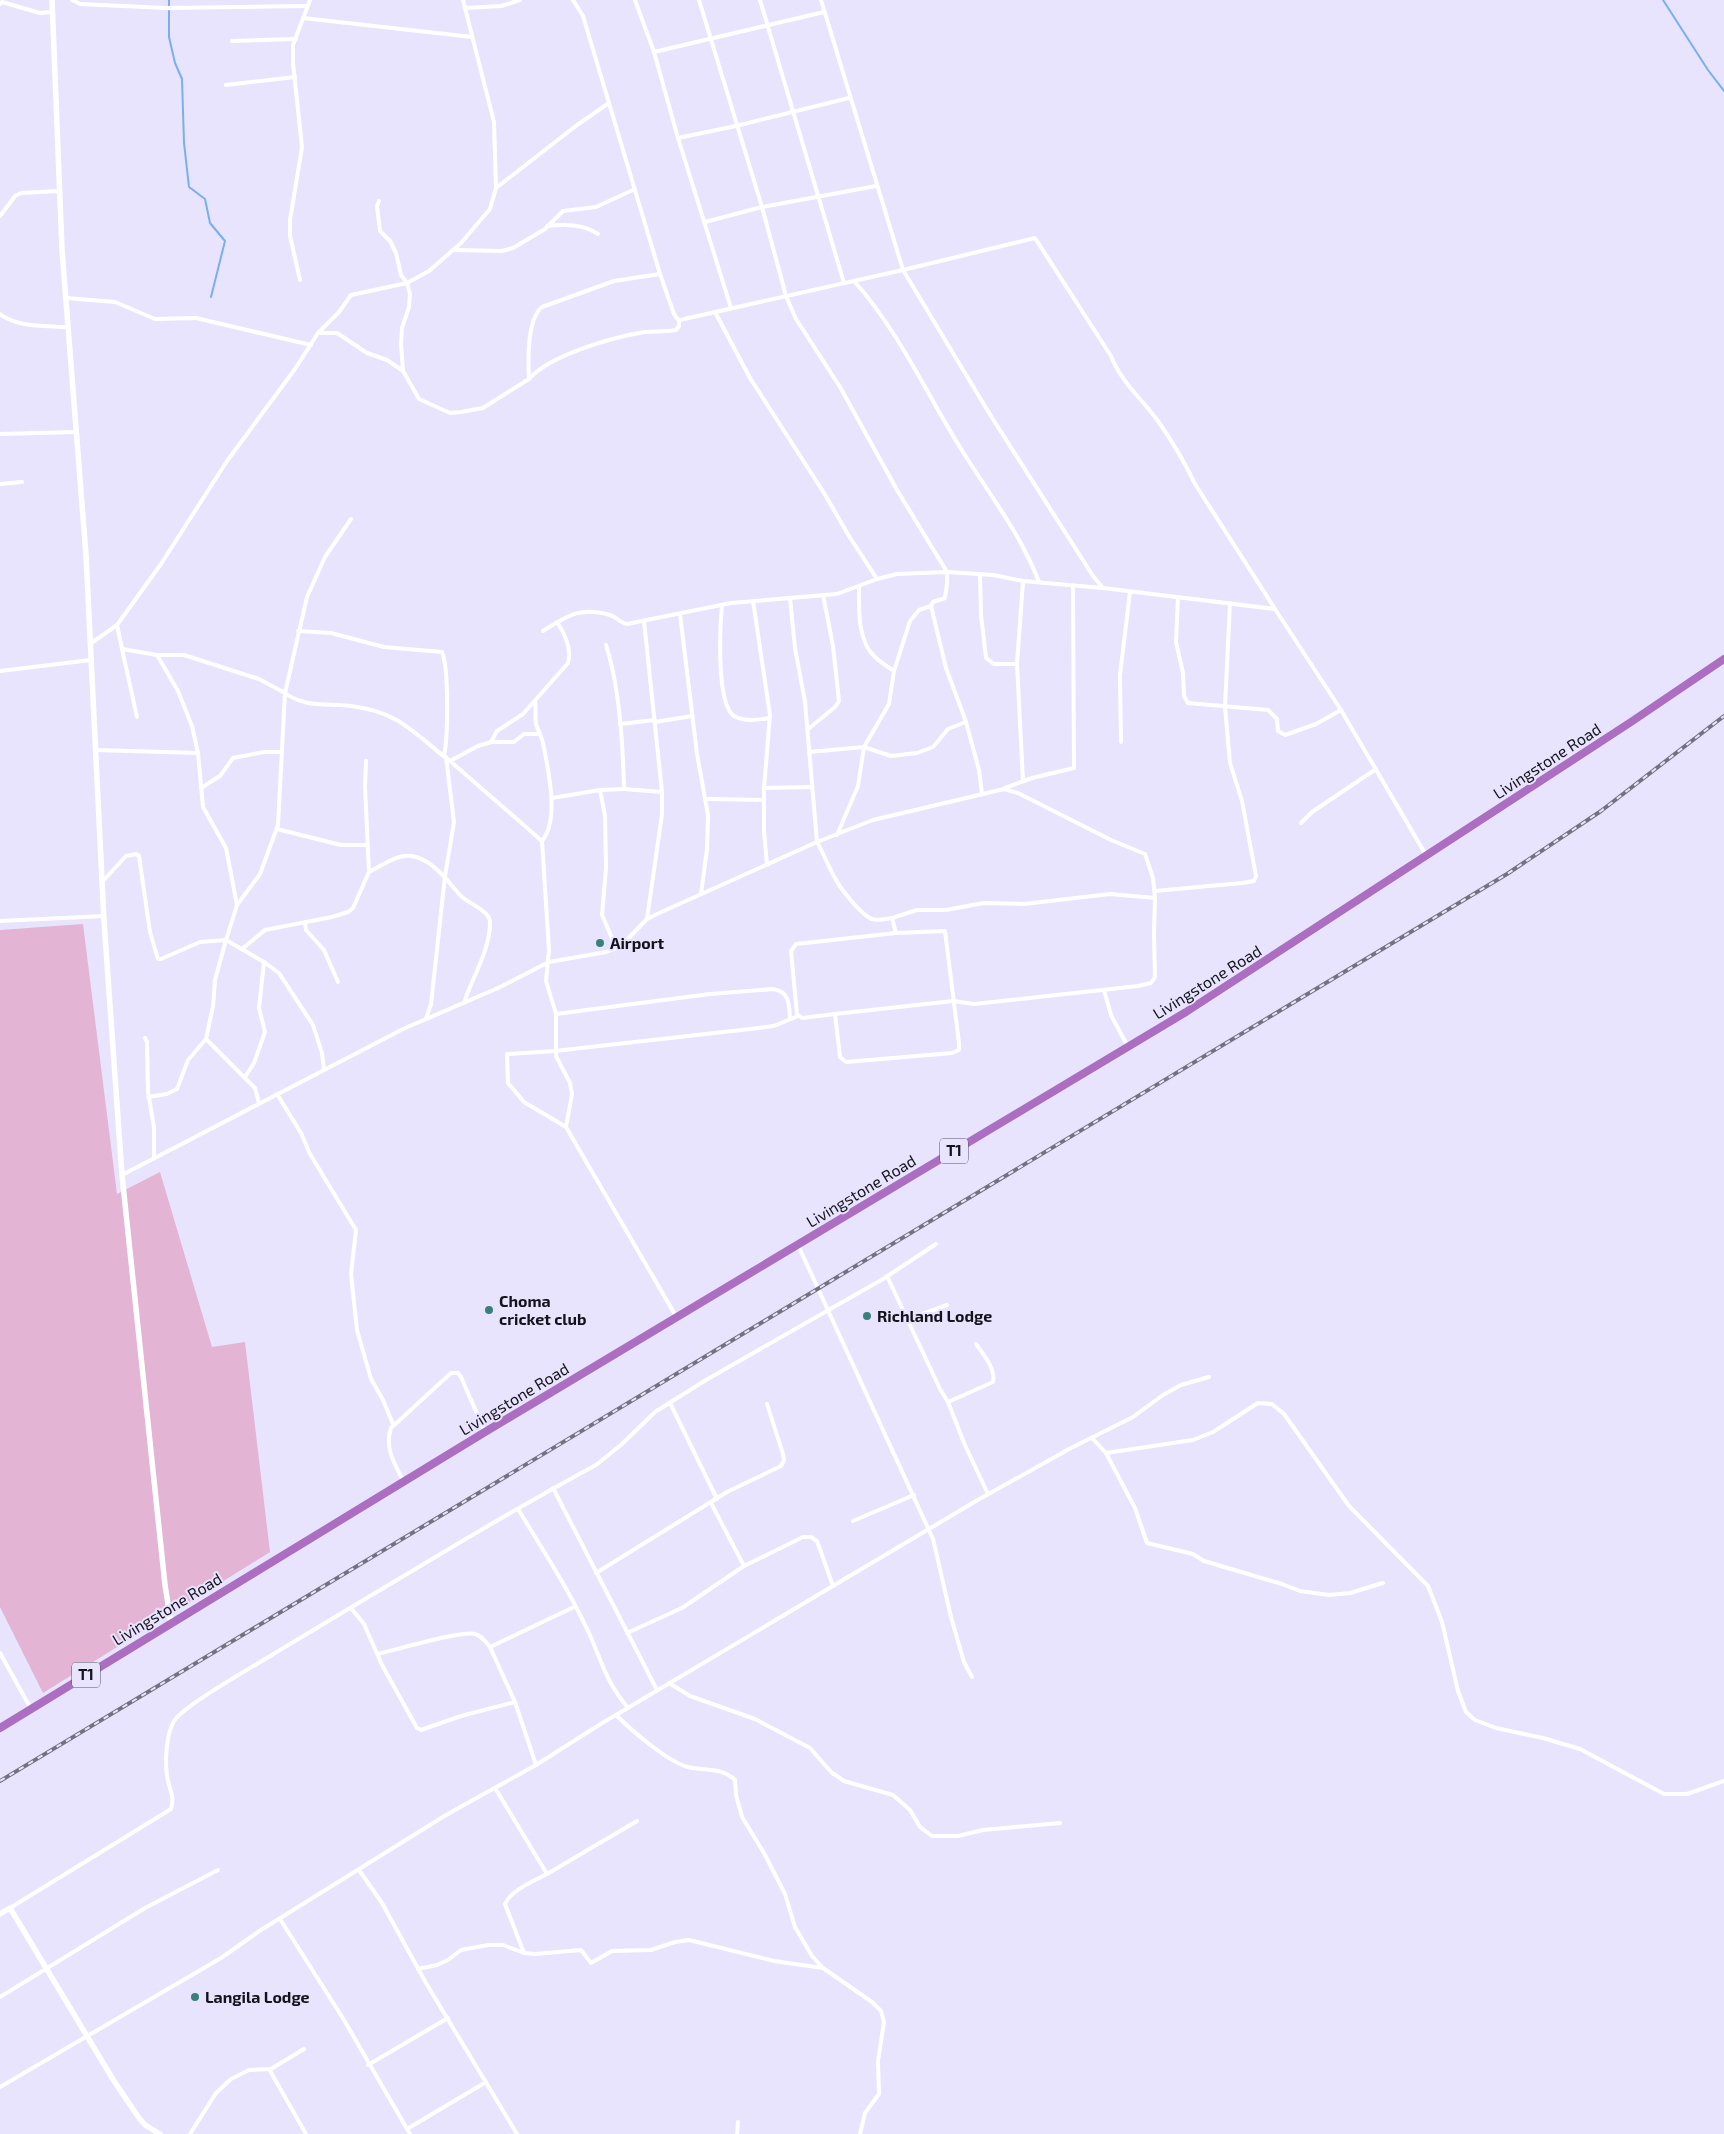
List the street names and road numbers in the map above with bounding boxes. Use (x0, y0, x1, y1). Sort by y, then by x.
street label: Livingstone Road (1489, 719, 1604, 802)
street label: Livingstone Road (1149, 941, 1265, 1023)
road number: T1 (940, 1138, 968, 1164)
street label: Livingstone Road (802, 1150, 919, 1231)
street label: Livingstone Road (455, 1358, 572, 1439)
street label: Livingstone Road (108, 1568, 225, 1649)
road number: T1 (72, 1662, 100, 1688)

